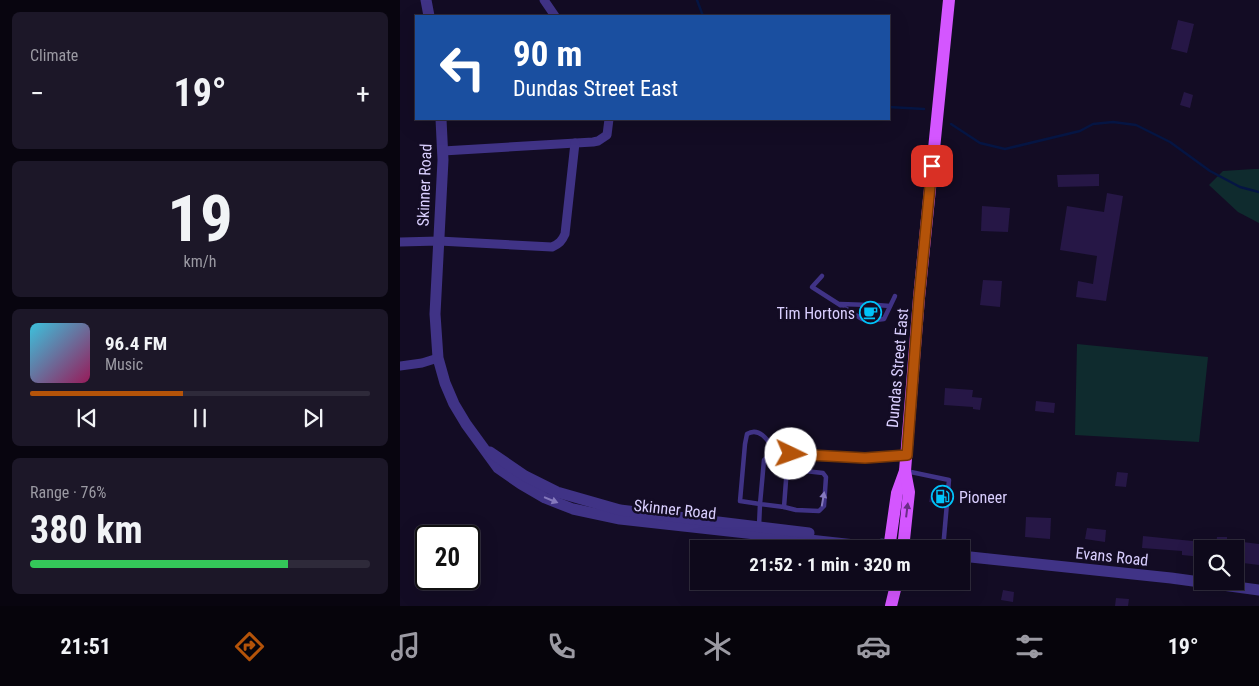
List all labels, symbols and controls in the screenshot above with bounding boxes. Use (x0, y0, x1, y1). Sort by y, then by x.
text: 90 m (513, 34, 582, 75)
icon: left (430, 35, 495, 100)
text: Climate (30, 46, 78, 65)
text: 19° (173, 71, 227, 115)
text: Dundas Street East (513, 76, 678, 101)
text: − (30, 77, 44, 110)
text: + (356, 77, 370, 110)
street label: Skinner Road (414, 143, 435, 227)
pin (911, 145, 953, 187)
icon: arrive (918, 152, 946, 180)
text: 19 (167, 181, 233, 257)
text: km/h (184, 252, 216, 271)
cafe icon: Tim Hortons (859, 301, 883, 325)
place label: Tim Hortons (776, 304, 855, 323)
street label: Dundas Street East (883, 307, 912, 429)
text: 96.4 FM (105, 332, 167, 355)
text: Music (105, 355, 143, 374)
icon: previous (73, 404, 101, 432)
icon: pause (186, 404, 214, 432)
icon: next (299, 404, 327, 432)
position arrow (764, 427, 816, 479)
text: Range · 76% (30, 483, 106, 502)
fuel station icon: Pioneer (931, 485, 955, 509)
place label: Pioneer (959, 488, 1007, 507)
one-way arrow (820, 491, 828, 507)
one-way arrow (544, 496, 559, 504)
street label: Skinner Road (633, 496, 717, 523)
one-way arrow (903, 501, 911, 517)
text: 380 km (30, 508, 143, 552)
speed limit sign: 20 (415, 525, 480, 590)
map controls (1194, 540, 1244, 590)
button: search (1194, 540, 1244, 590)
street label: Evans Road (1075, 543, 1149, 570)
text: 21:52 · 1 min · 320 m (749, 553, 911, 576)
icon: directions (232, 629, 267, 664)
icon: music (388, 629, 423, 664)
icon: phone (544, 629, 579, 664)
icon: climate (700, 629, 735, 664)
icon: car (856, 629, 891, 664)
icon: filters (1012, 629, 1047, 664)
text: 21:51 (60, 634, 111, 659)
text: 19° (1168, 634, 1198, 659)

